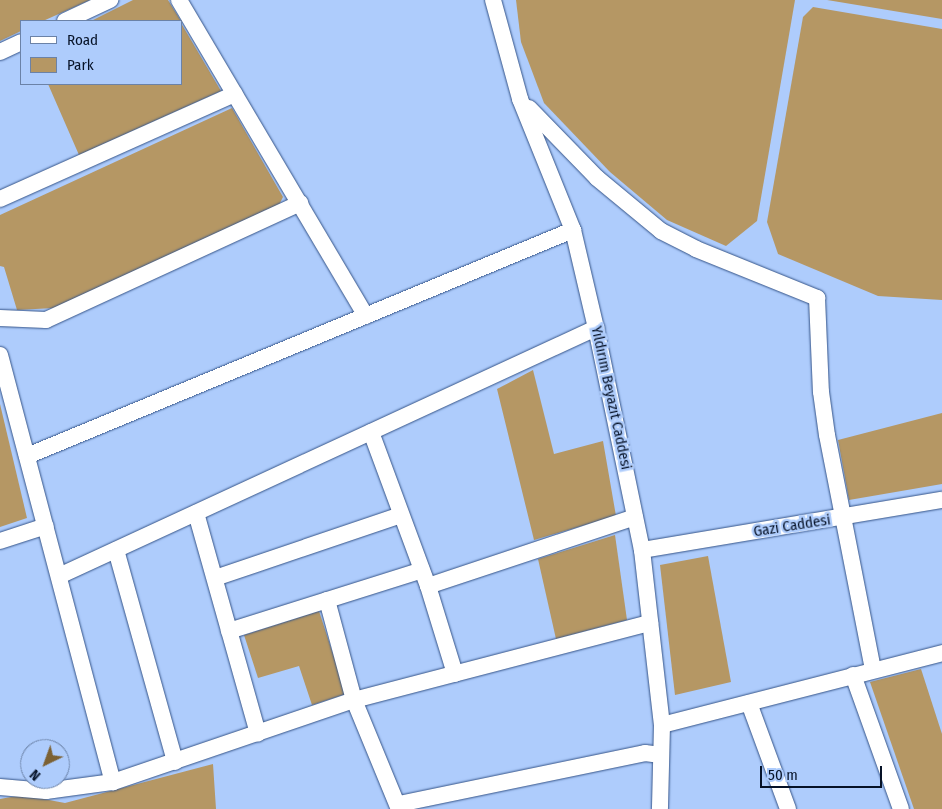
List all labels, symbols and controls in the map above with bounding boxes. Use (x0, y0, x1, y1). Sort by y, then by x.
legend (20, 20, 182, 85)
text: Road (67, 31, 98, 49)
text: Park (67, 56, 94, 74)
street label: Yıldırım Beyazıt Caddesi (587, 325, 635, 471)
street label: Gazi Caddesi (752, 511, 832, 541)
north arrow (20, 739, 70, 789)
scale bar (762, 756, 884, 788)
text: N (26, 766, 44, 784)
text: 50 m (768, 766, 798, 784)

